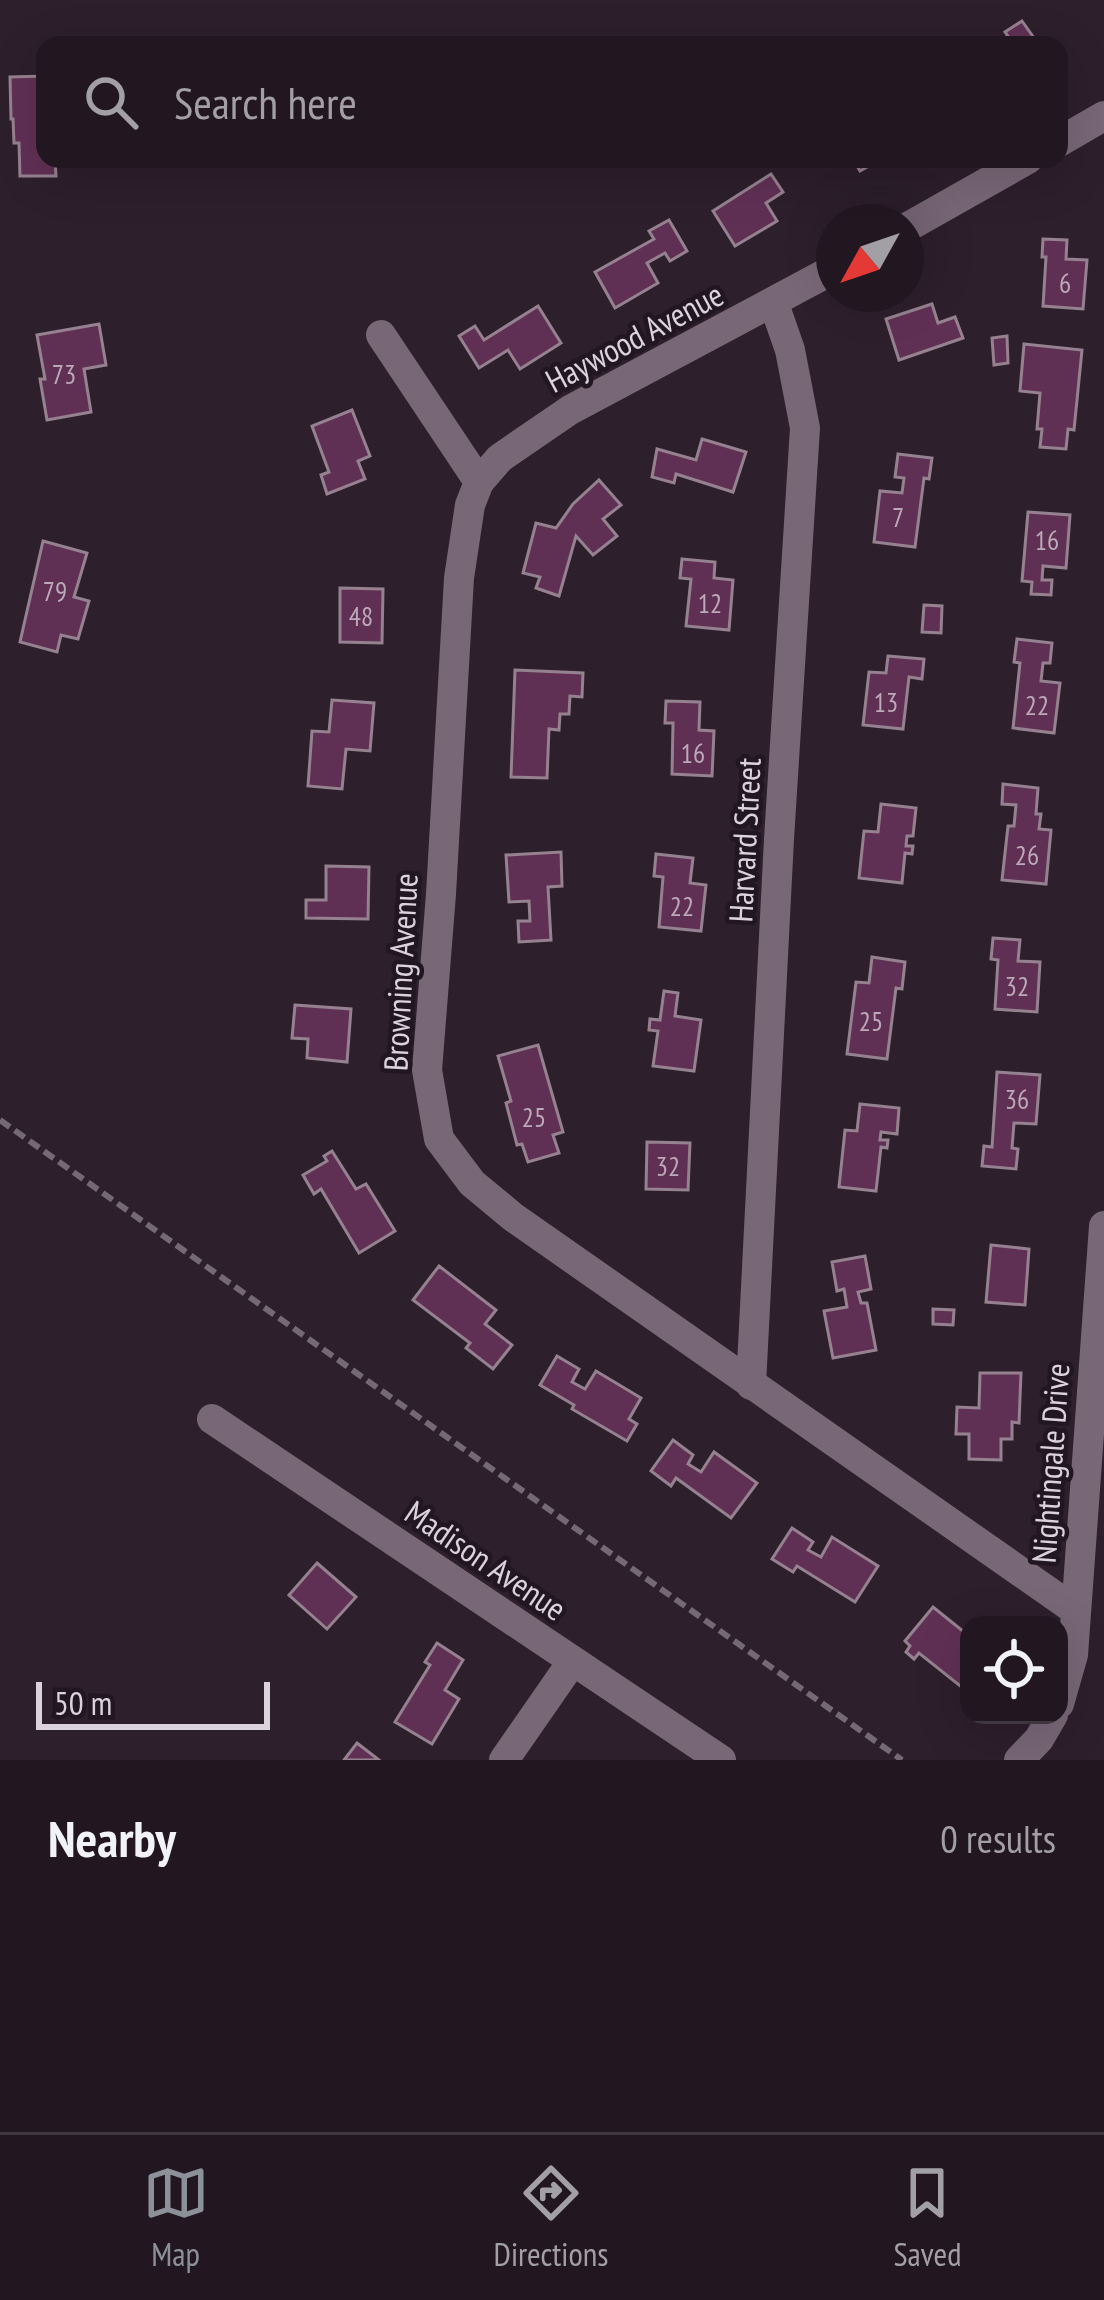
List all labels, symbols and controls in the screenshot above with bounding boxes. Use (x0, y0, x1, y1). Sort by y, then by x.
search box (36, 36, 1068, 168)
icon: search (78, 69, 144, 135)
text: Search here (174, 73, 357, 131)
north arrow (816, 204, 924, 312)
house number: 6 (1059, 266, 1071, 300)
street label: Haywood Avenue (538, 272, 730, 402)
house number: 73 (52, 357, 76, 391)
house number: 7 (892, 500, 904, 534)
house number: 16 (1035, 523, 1059, 557)
house number: 79 (43, 574, 67, 608)
house number: 12 (698, 586, 722, 620)
house number: 48 (349, 599, 373, 633)
house number: 13 (874, 685, 898, 719)
house number: 22 (1025, 688, 1049, 722)
house number: 16 (681, 736, 705, 770)
street label: Harvard Street (718, 757, 770, 923)
house number: 26 (1015, 838, 1039, 872)
street label: Browning Avenue (373, 872, 427, 1072)
house number: 22 (670, 889, 694, 923)
house number: 32 (1005, 969, 1029, 1003)
house number: 25 (859, 1004, 883, 1038)
house number: 36 (1005, 1082, 1029, 1116)
house number: 25 (522, 1100, 546, 1134)
house number: 32 (656, 1149, 680, 1183)
street label: Nightingale Drive (1022, 1362, 1078, 1564)
street label: Madison Avenue (397, 1490, 575, 1630)
map controls (960, 1616, 1068, 1724)
button: locate (960, 1616, 1068, 1724)
scale bar (36, 1676, 270, 1729)
text: 50 m (54, 1681, 112, 1724)
text: Nearby (48, 1805, 176, 1871)
text: 0 results (940, 1813, 1056, 1864)
tab: Map (143, 2160, 209, 2275)
tab: Directions (494, 2160, 608, 2275)
tab: Saved (893, 2160, 961, 2275)

